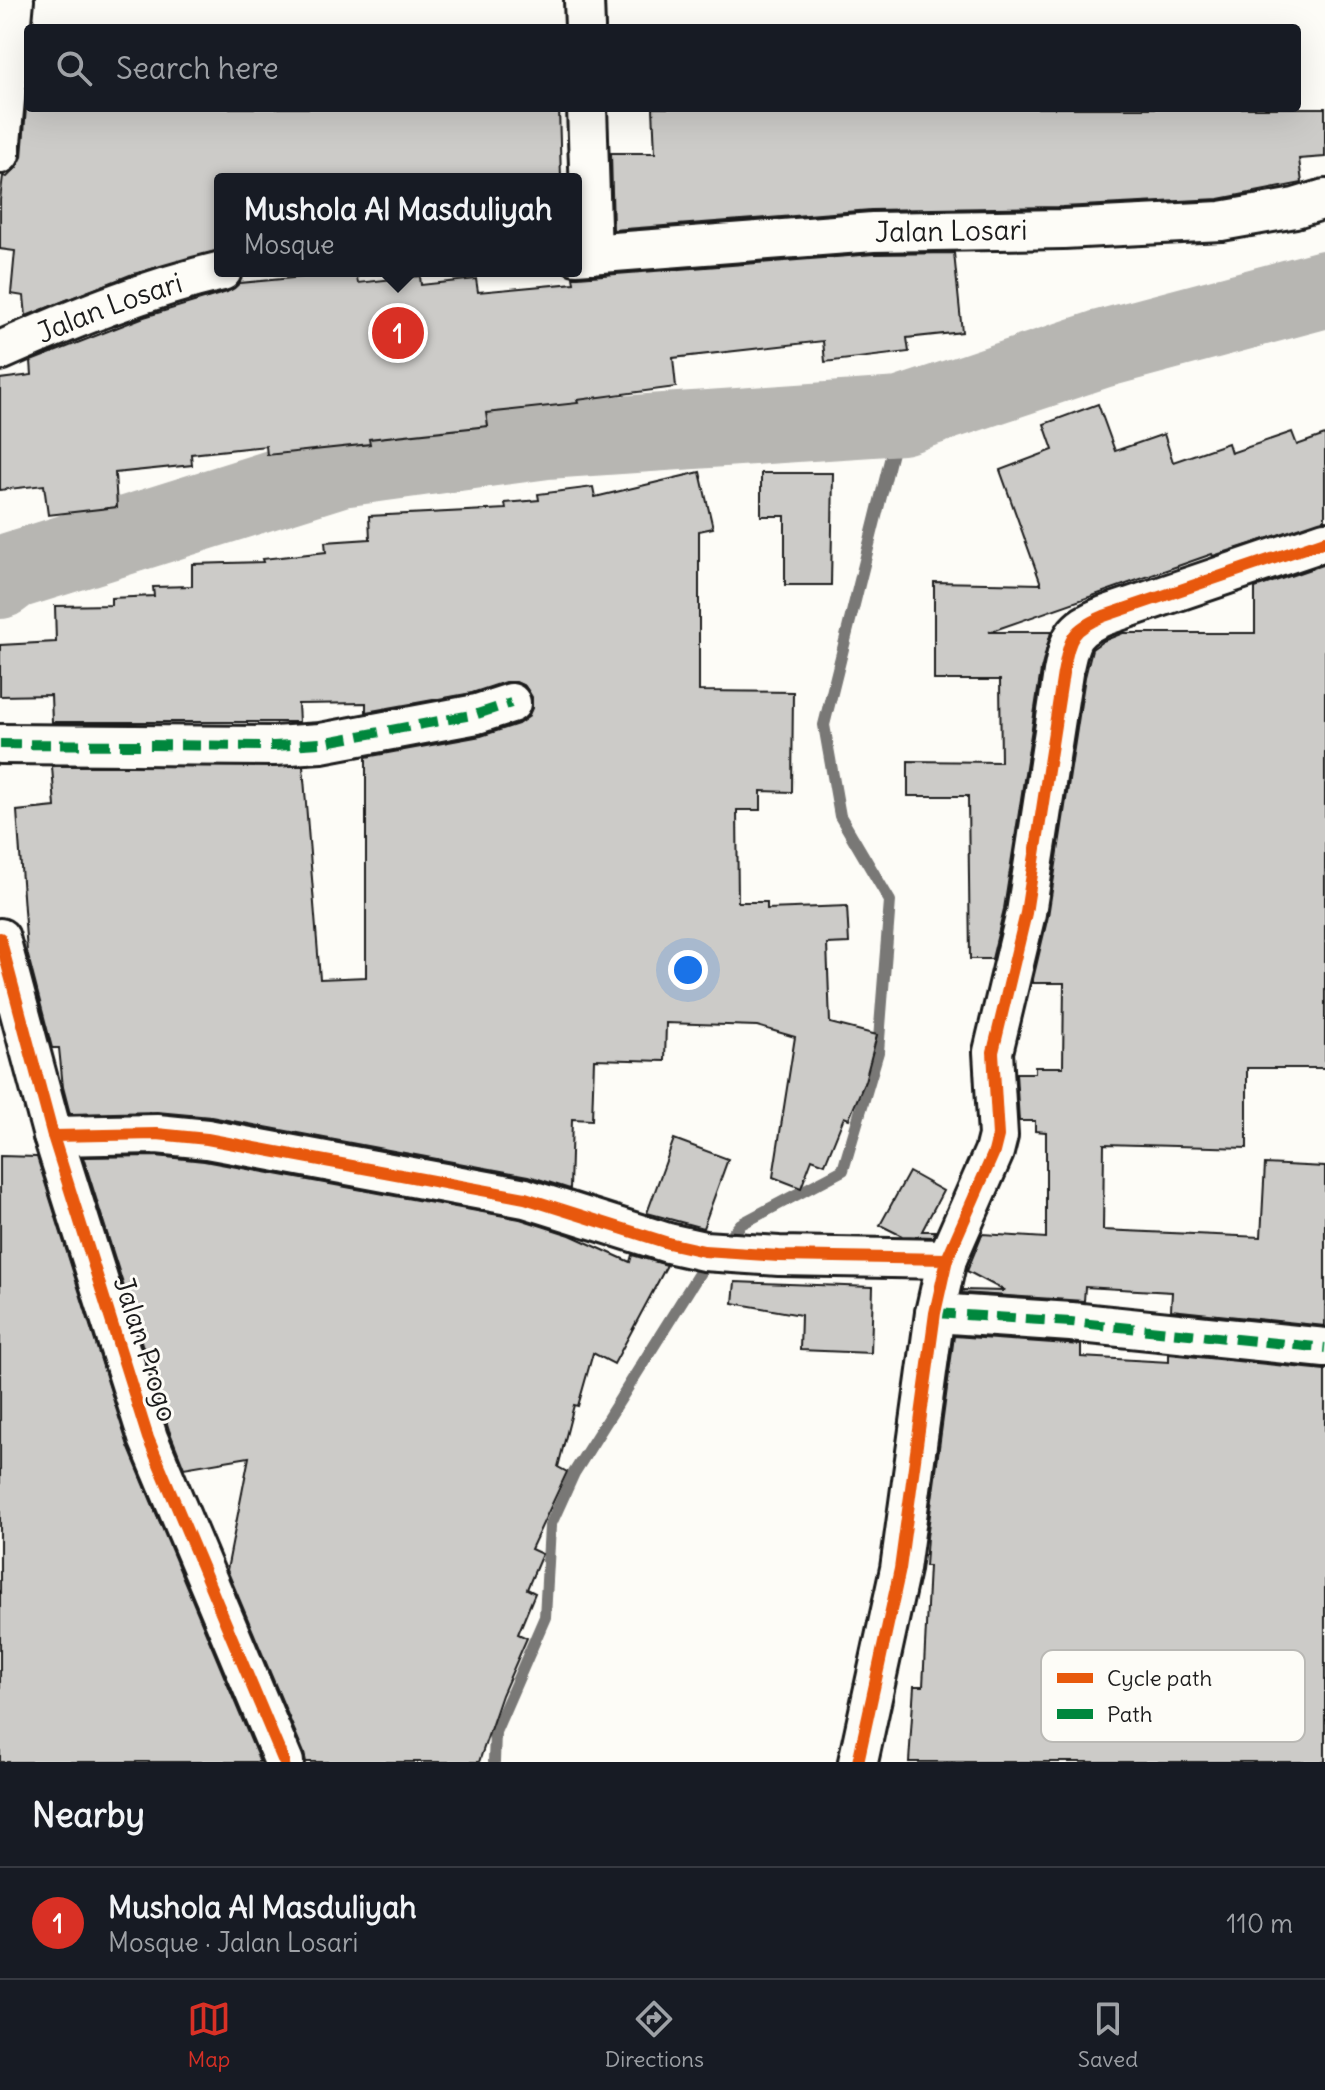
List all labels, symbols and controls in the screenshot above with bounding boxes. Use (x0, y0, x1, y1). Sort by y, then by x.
search box (24, 24, 1301, 112)
icon: search (52, 46, 96, 90)
text: Search here (116, 49, 279, 87)
popup (214, 173, 582, 277)
text: Mushola Al Masduliyah (244, 190, 552, 228)
street label: Jalan Losari (875, 212, 1028, 250)
text: Mosque (244, 228, 334, 261)
street label: Jalan Losari (31, 264, 186, 351)
pin: 1 (372, 303, 424, 363)
your location (668, 950, 708, 990)
street label: Jalan Progo (106, 1272, 186, 1426)
legend (1041, 1650, 1305, 1742)
text: Cycle path (1107, 1664, 1212, 1692)
text: Path (1107, 1700, 1152, 1728)
text: Nearby (32, 1793, 145, 1836)
text: Mushola Al Masduliyah (108, 1888, 417, 1926)
text: 1 (53, 1907, 63, 1940)
text: 110 m (1226, 1907, 1293, 1940)
text: Mosque · Jalan Losari (108, 1926, 358, 1959)
tab: Map (187, 1997, 231, 2073)
tab: Directions (605, 1997, 704, 2073)
tab: Saved (1078, 1997, 1138, 2073)

